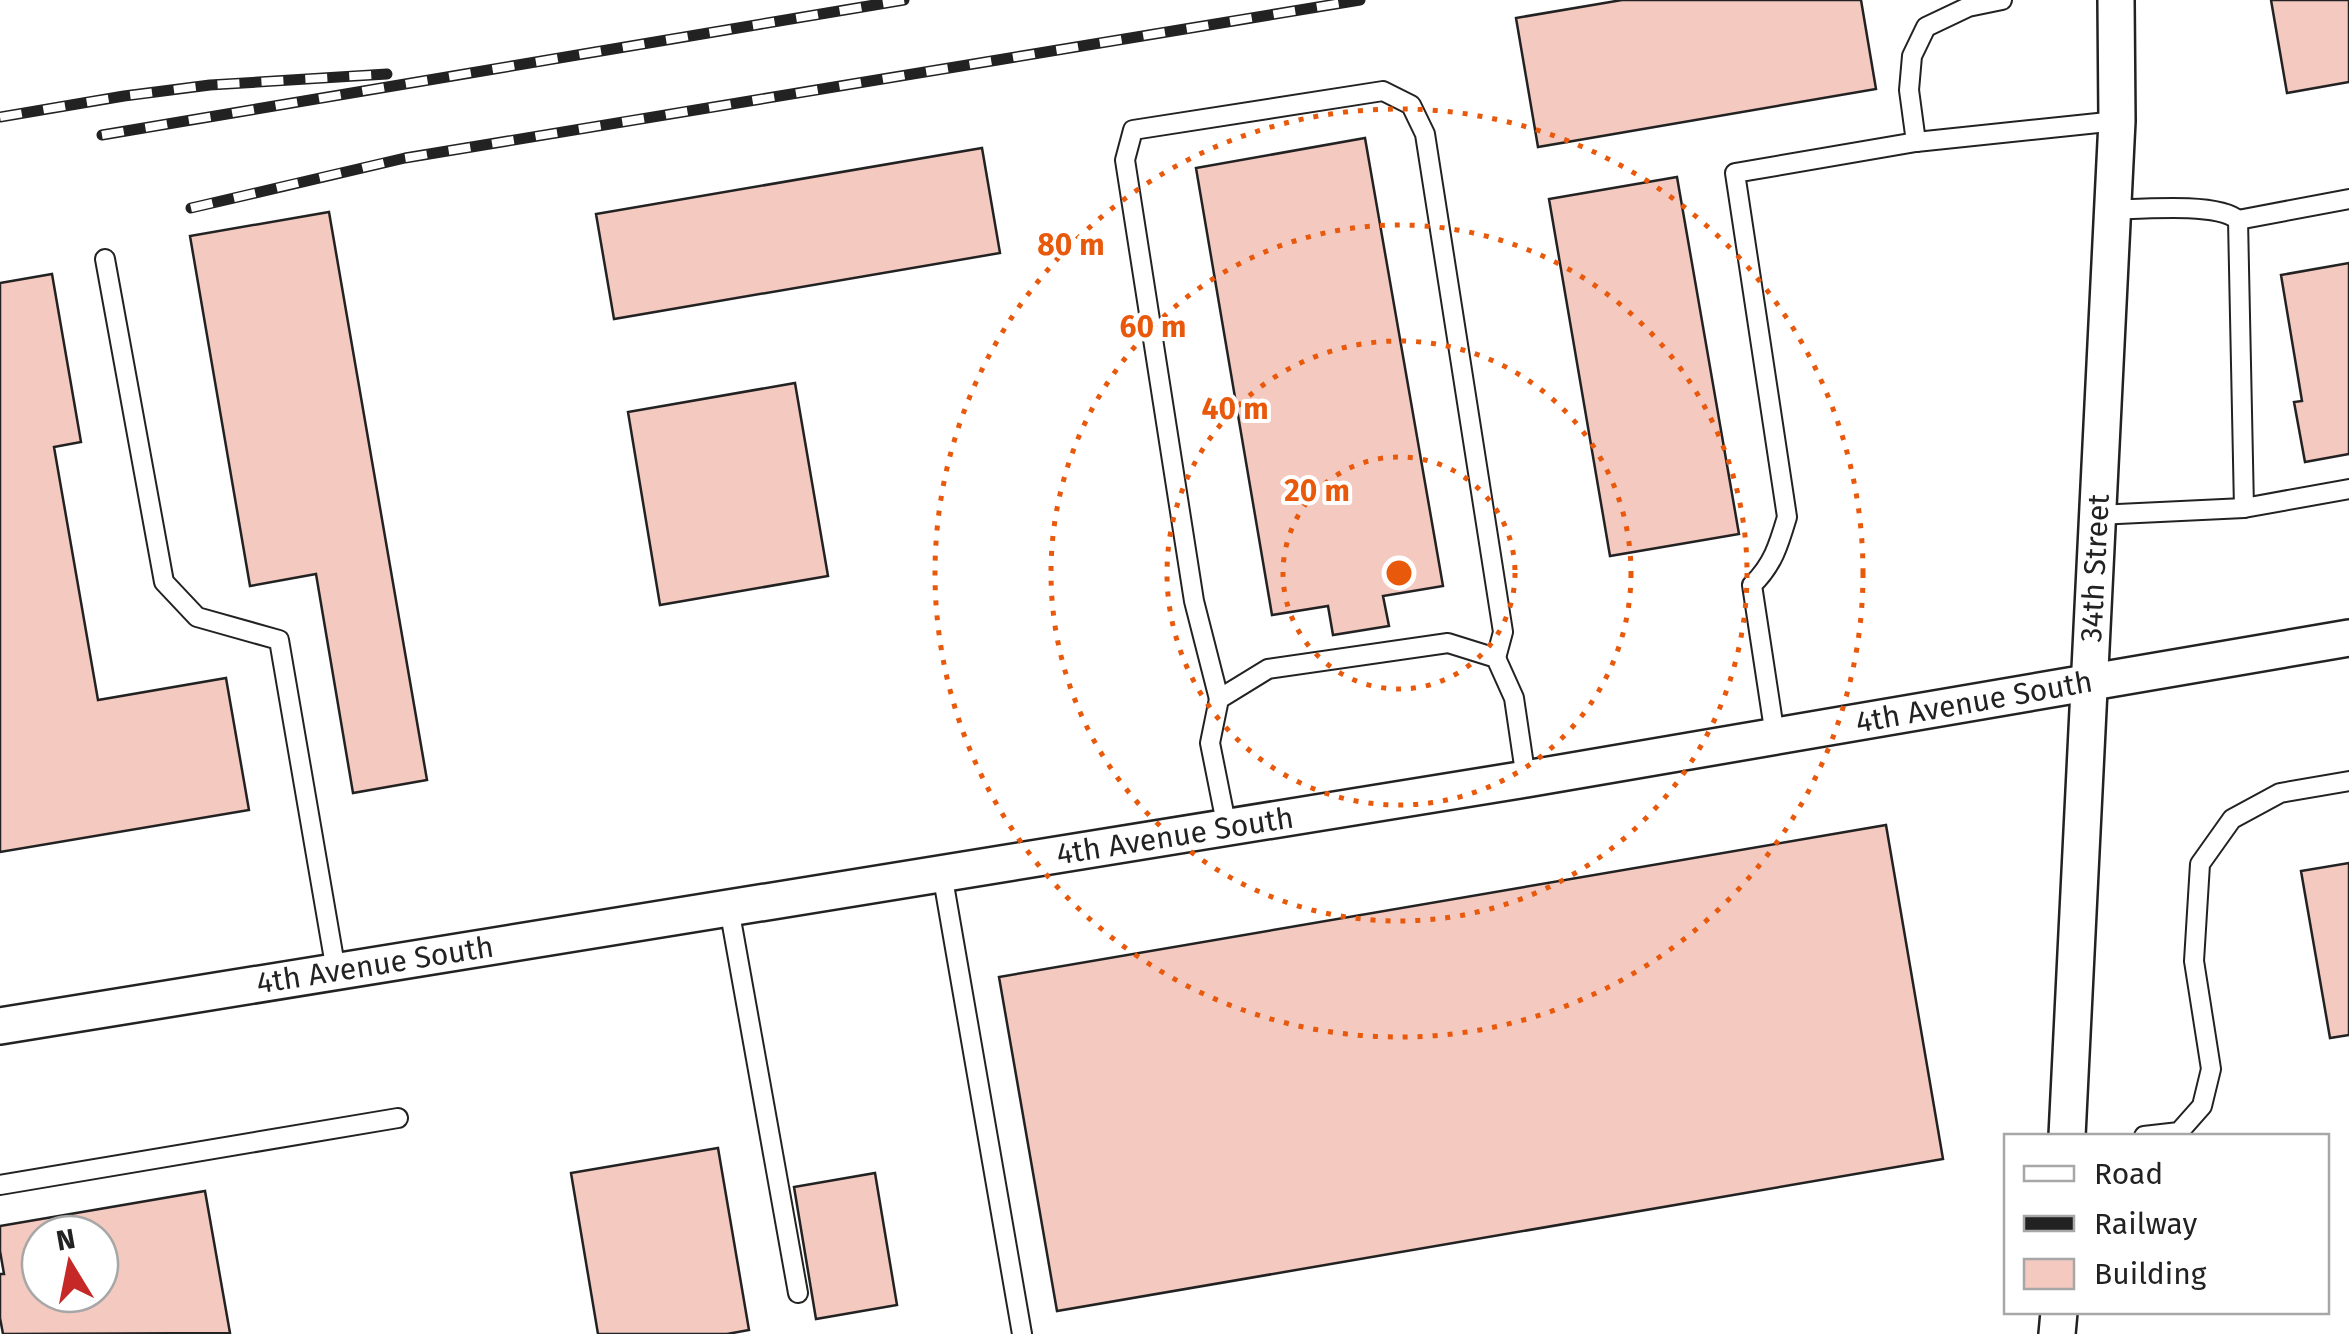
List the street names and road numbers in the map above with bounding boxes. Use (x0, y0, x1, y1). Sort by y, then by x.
street label: 34th Street (2073, 493, 2117, 643)
street label: 4th Avenue South (1853, 663, 2095, 741)
street label: 4th Avenue South (1054, 799, 1296, 873)
street label: 4th Avenue South (254, 928, 496, 1002)

